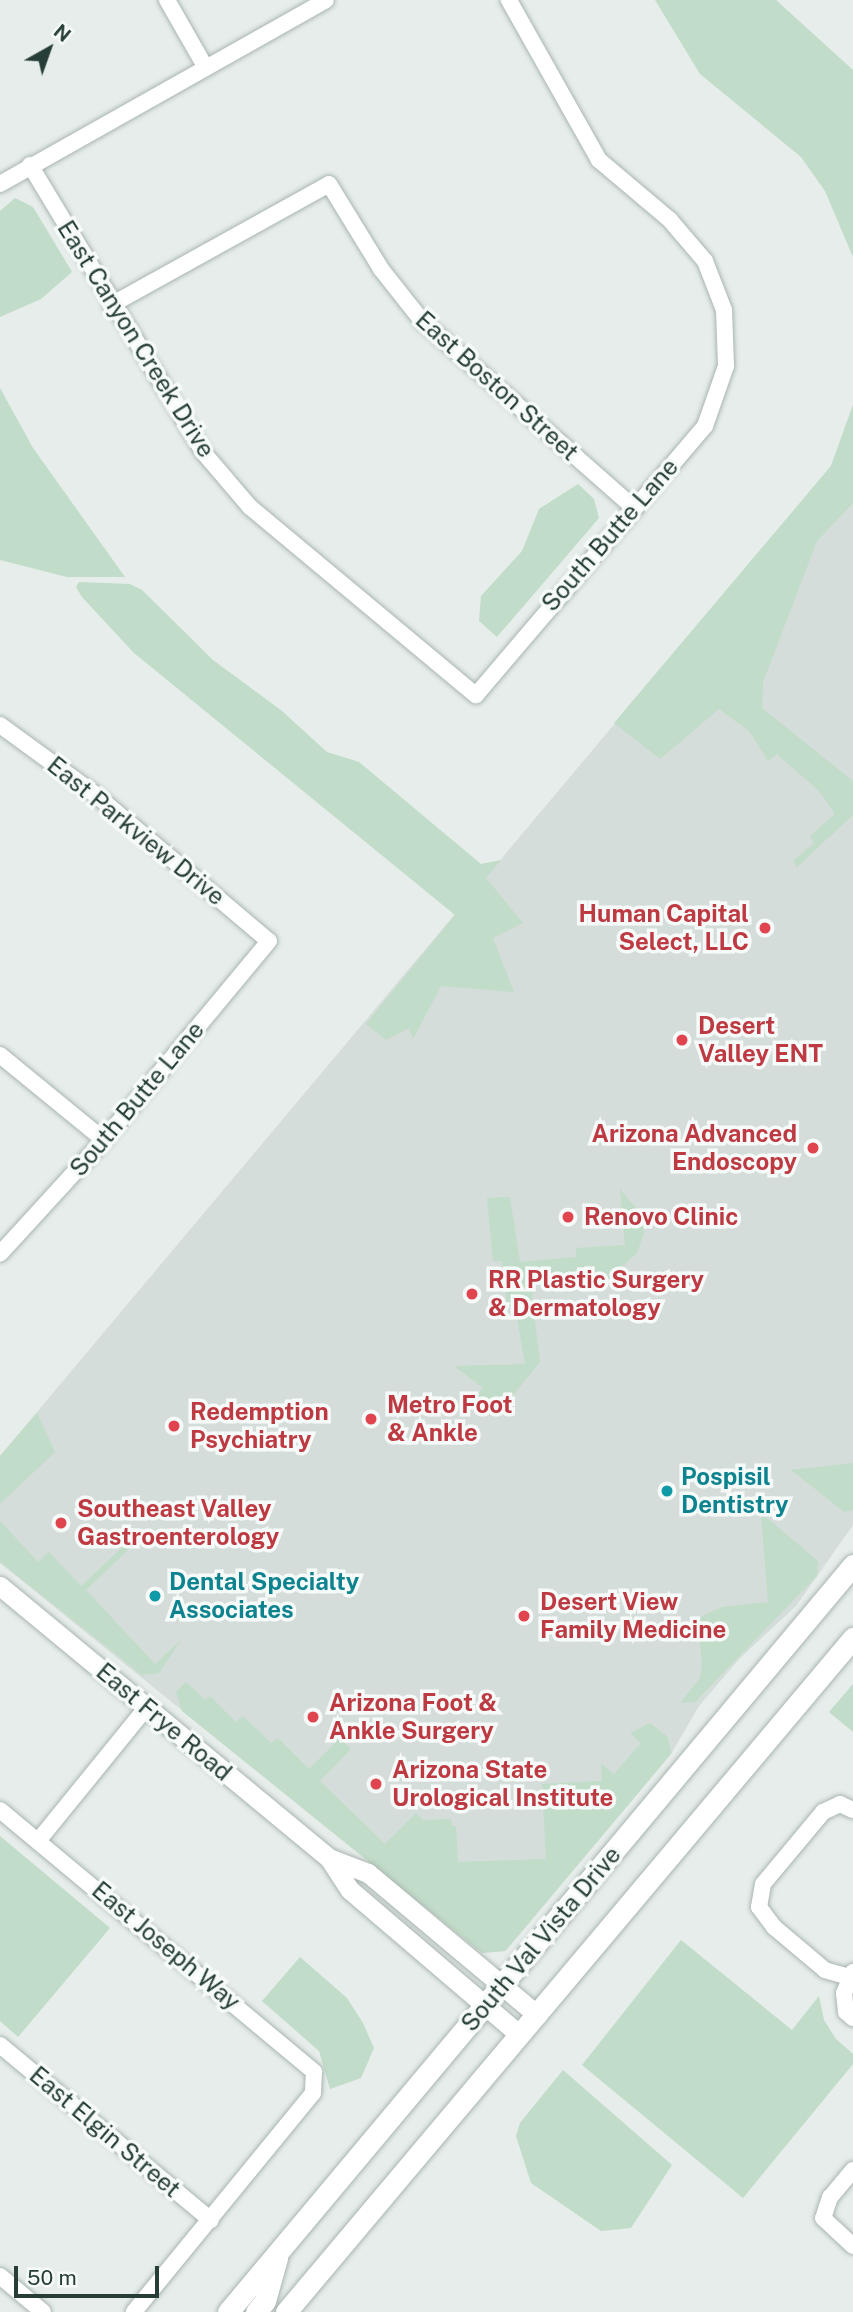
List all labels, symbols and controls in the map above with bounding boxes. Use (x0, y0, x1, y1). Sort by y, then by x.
north arrow (14, 14, 84, 84)
text: N (50, 20, 75, 46)
street label: East Canyon Creek Drive (51, 215, 221, 463)
street label: East Boston Street (410, 305, 584, 467)
street label: South Butte Lane (536, 453, 684, 617)
street label: East Parkview Drive (41, 751, 231, 911)
place label: Human Capital Select, LLC (579, 900, 749, 956)
marker: Human Capital Select, LLC (755, 918, 775, 938)
place label: Desert Valley ENT (698, 1012, 823, 1068)
street label: South Butte Lane (64, 1016, 210, 1182)
marker: Desert Valley ENT (672, 1030, 692, 1050)
place label: Arizona Advanced Endoscopy (592, 1120, 797, 1176)
marker: Arizona Advanced Endoscopy (803, 1138, 823, 1158)
place label: Renovo Clinic (584, 1203, 738, 1231)
marker: Renovo Clinic (558, 1207, 578, 1227)
place label: RR Plastic Surgery & Dermatology (488, 1266, 704, 1322)
marker: RR Plastic Surgery & Dermatology (462, 1284, 482, 1304)
place label: Metro Foot & Ankle (387, 1391, 513, 1447)
place label: Redemption Psychiatry (190, 1398, 329, 1454)
marker: Metro Foot & Ankle (361, 1409, 381, 1429)
marker: Redemption Psychiatry (164, 1416, 184, 1436)
place label: Pospisil Dentistry (681, 1463, 789, 1519)
marker: Pospisil Dentistry (659, 1483, 675, 1499)
place label: Southeast Valley Gastroenterology (77, 1495, 279, 1551)
marker: Southeast Valley Gastroenterology (51, 1513, 71, 1533)
place label: Dental Specialty Associates (169, 1568, 359, 1624)
marker: Dental Specialty Associates (147, 1588, 163, 1604)
place label: Desert View Family Medicine (540, 1588, 726, 1644)
marker: Desert View Family Medicine (514, 1606, 534, 1626)
street label: East Frye Road (90, 1657, 238, 1787)
place label: Arizona Foot & Ankle Surgery (329, 1689, 497, 1745)
marker: Arizona Foot & Ankle Surgery (303, 1707, 323, 1727)
place label: Arizona State Urological Institute (392, 1756, 613, 1812)
marker: Arizona State Urological Institute (366, 1774, 386, 1794)
street label: South Val Vista Drive (455, 1840, 627, 2038)
street label: East Joseph Way (86, 1876, 246, 2016)
street label: East Elgin Street (24, 2061, 186, 2203)
scale bar (18, 2252, 163, 2296)
text: 50 m (27, 2265, 77, 2290)

